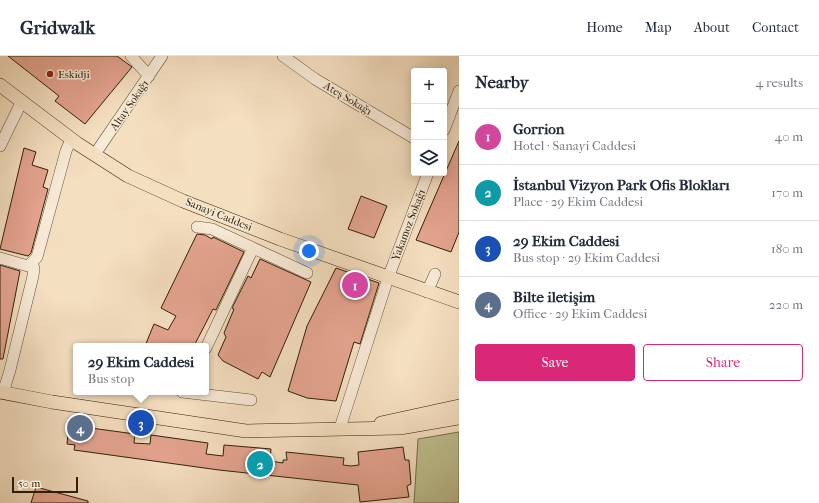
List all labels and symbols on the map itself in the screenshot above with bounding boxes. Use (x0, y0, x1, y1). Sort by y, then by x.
place label: Eskidji (58, 68, 90, 81)
marker: Eskidji (45, 69, 55, 79)
street label: Altay Sokağı (107, 77, 152, 134)
street label: Ateş Sokağı (320, 78, 375, 118)
street label: Yakamoz Sokağı (389, 187, 428, 264)
street label: Sanayi Caddesi (184, 195, 255, 234)
your location (299, 241, 319, 261)
pin: 1 (342, 270, 368, 300)
pin: 3 (128, 408, 154, 438)
pin: 4 (67, 413, 93, 443)
pin: 2 (247, 449, 273, 479)
scale bar (12, 475, 78, 494)

